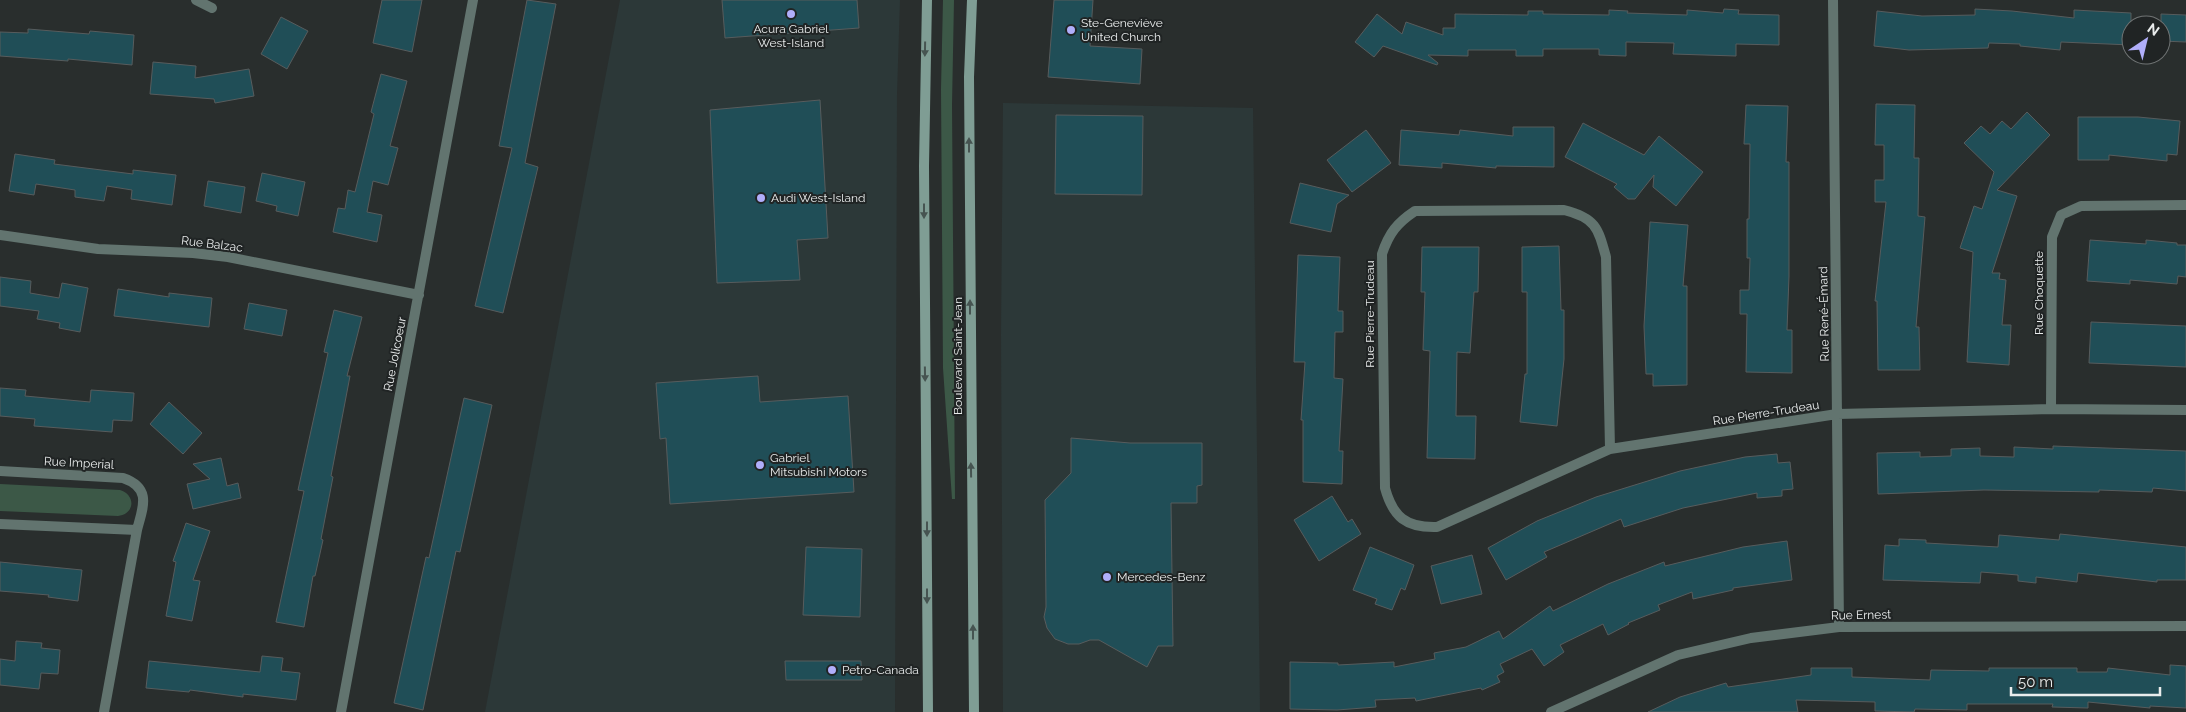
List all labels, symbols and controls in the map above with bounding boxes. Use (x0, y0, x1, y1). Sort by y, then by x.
marker: Acura Gabriel West-Island (785, 8, 797, 20)
north arrow (2121, 15, 2171, 65)
place label: Ste-Geneviève United Church (1081, 16, 1163, 44)
text: N (2144, 20, 2162, 39)
place label: Acura Gabriel West-Island (753, 22, 829, 50)
marker: Ste-Geneviève United Church (1065, 24, 1077, 36)
one-way arrow (921, 41, 929, 57)
one-way arrow (965, 137, 973, 153)
place label: Audi West-Island (771, 191, 865, 205)
marker: Audi West-Island (755, 192, 767, 204)
one-way arrow (920, 203, 928, 219)
street label: Rue Balzac (180, 233, 244, 255)
street label: Rue Choquette (2032, 251, 2046, 335)
street label: Rue Pierre-Trudeau (1363, 260, 1377, 368)
street label: Rue René-Émard (1816, 266, 1832, 362)
street label: Boulevard Saint-Jean (951, 297, 965, 415)
one-way arrow (966, 299, 974, 315)
street label: Rue Jolicoeur (381, 315, 409, 392)
one-way arrow (922, 366, 930, 382)
street label: Rue Pierre-Trudeau (1712, 398, 1820, 428)
place label: Gabriel Mitsubishi Motors (770, 451, 867, 479)
street label: Rue Imperial (44, 454, 115, 472)
marker: Gabriel Mitsubishi Motors (754, 459, 766, 471)
one-way arrow (967, 462, 975, 478)
one-way arrow (923, 521, 931, 537)
place label: Mercedes-Benz (1117, 570, 1205, 584)
marker: Mercedes-Benz (1101, 571, 1113, 583)
one-way arrow (923, 588, 931, 604)
street label: Rue Ernest (1831, 607, 1891, 623)
one-way arrow (969, 624, 977, 640)
place label: Petro-Canada (842, 663, 919, 677)
marker: Petro-Canada (826, 664, 838, 676)
scale bar (2011, 664, 2160, 696)
text: 50 m (2018, 673, 2053, 691)

